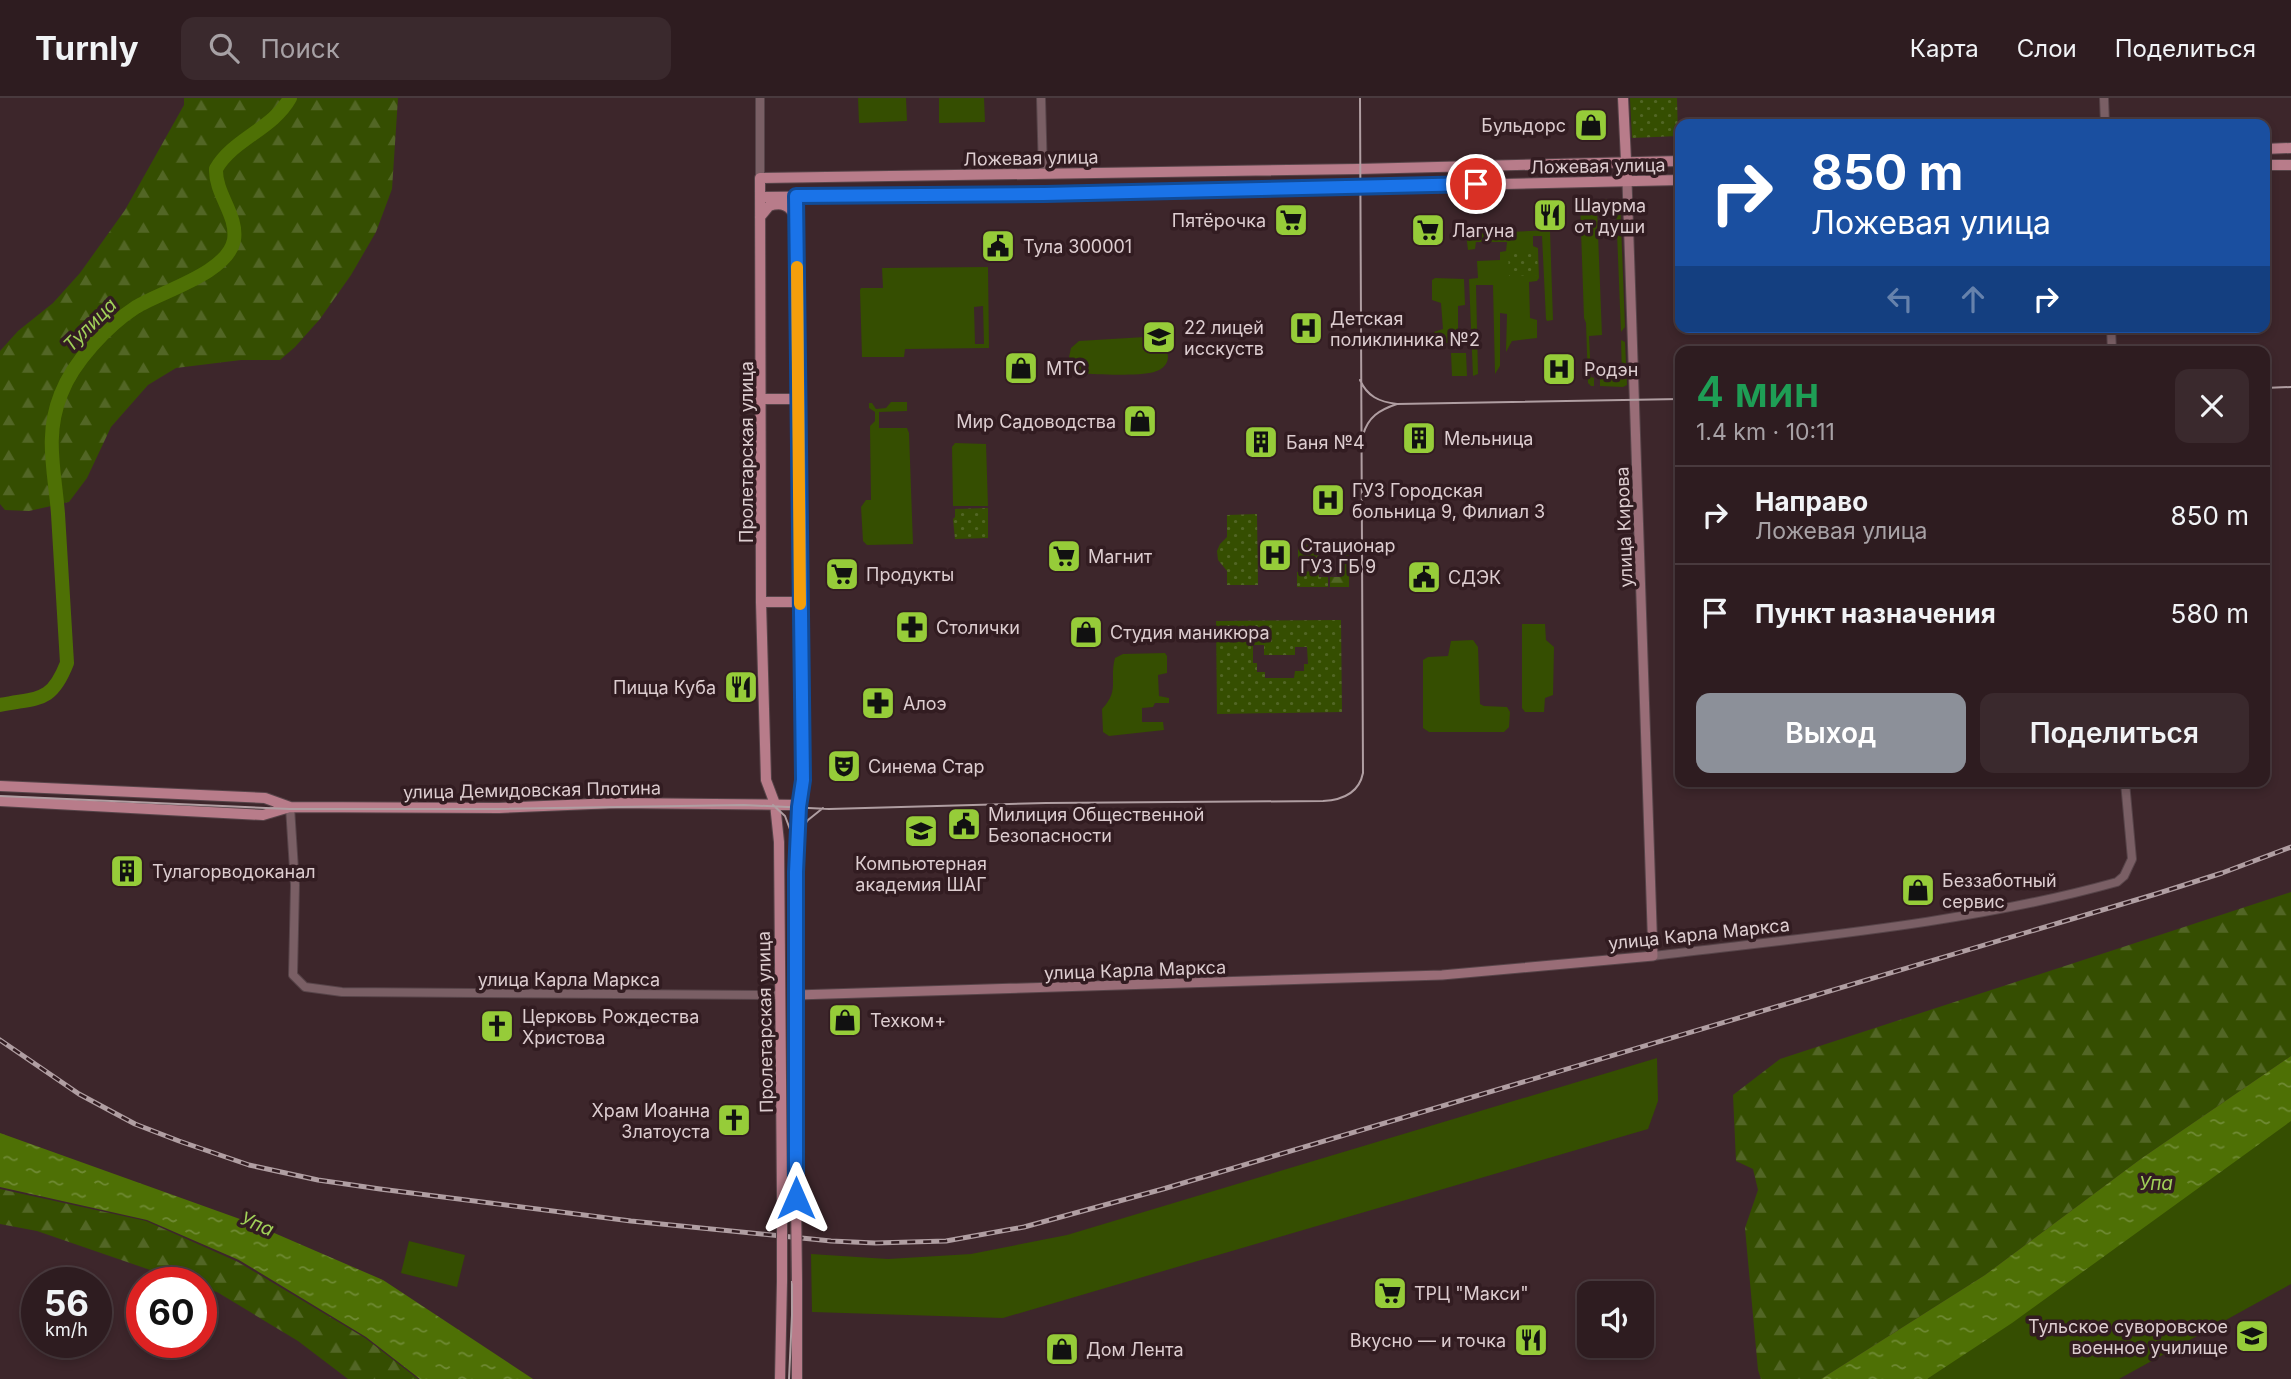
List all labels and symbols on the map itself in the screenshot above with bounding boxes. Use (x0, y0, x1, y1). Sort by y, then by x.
shop icon: Бульдорс (1572, 106, 1610, 144)
place label: Бульдорс (1481, 115, 1566, 136)
street label: Ложевая улица (963, 146, 1099, 170)
pin (1446, 154, 1506, 214)
street label: Ложевая улица (1530, 154, 1666, 178)
place label: Шаурма от души (1574, 195, 1646, 237)
restaurant icon: Шаурма от души (1531, 196, 1569, 234)
supermarket icon: Пятёрочка (1272, 201, 1310, 239)
place label: Пятёрочка (1172, 210, 1266, 231)
supermarket icon: Лагуна (1409, 211, 1447, 249)
place label: Лагуна (1452, 220, 1515, 241)
public building icon: Тула 300001 (979, 227, 1017, 265)
place label: Тула 300001 (1023, 236, 1132, 257)
water label: Тулица (58, 293, 122, 357)
place label: Детская поликлиника №2 (1330, 308, 1480, 350)
hospital icon: Детская поликлиника №2 (1287, 309, 1325, 347)
place label: 22 лицей исскуств (1184, 317, 1264, 359)
school or university icon: 22 лицей исскуств (1140, 318, 1178, 356)
shop icon: МТС (1002, 349, 1040, 387)
hospital icon: Родэн (1540, 350, 1578, 388)
place label: МТС (1046, 358, 1087, 379)
place label: Родэн (1584, 359, 1638, 380)
street label: Пролетарская улица (736, 361, 757, 543)
shop icon: Мир Садоводства (1121, 402, 1159, 440)
place label: Мир Садоводства (956, 411, 1116, 432)
building icon: Мельница (1400, 419, 1438, 457)
building icon: Баня №4 (1242, 423, 1280, 461)
place label: Мельница (1444, 428, 1533, 449)
place label: Баня №4 (1286, 432, 1365, 453)
street label: улица Кирова (1611, 466, 1637, 588)
place label: ГУЗ Городская больница 9, Филиал 3 (1352, 480, 1545, 522)
hospital icon: ГУЗ Городская больница 9, Филиал 3 (1309, 481, 1347, 519)
place label: Стационар ГУЗ ГБ 9 (1300, 535, 1396, 577)
hospital icon: Стационар ГУЗ ГБ 9 (1256, 536, 1294, 574)
supermarket icon: Магнит (1045, 537, 1083, 575)
place label: Магнит (1088, 546, 1153, 567)
supermarket icon: Продукты (823, 555, 861, 593)
public building icon: СДЭК (1405, 558, 1443, 596)
place label: Продукты (866, 564, 954, 585)
place label: СДЭК (1448, 567, 1501, 588)
pharmacy icon: Столички (893, 608, 931, 646)
shop icon: Студия маникюра (1067, 613, 1105, 651)
place label: Столички (936, 617, 1020, 638)
place label: Студия маникюра (1110, 622, 1270, 643)
restaurant icon: Пицца Куба (722, 668, 760, 706)
place label: Пицца Куба (613, 677, 716, 698)
pharmacy icon: Алоэ (859, 684, 897, 722)
place label: Алоэ (903, 693, 947, 714)
theatre icon: Синема Стар (825, 747, 863, 785)
place label: Синема Стар (868, 756, 985, 777)
street label: улица Демидовская Плотина (403, 777, 661, 803)
place label: Милиция Общественной Безопасности (988, 804, 1204, 846)
public building icon: Милиция Общественной Безопасности (945, 805, 983, 843)
school or university icon: Компьютерная академия ШАГ (902, 812, 940, 850)
building icon: Тулагорводоканал (108, 852, 146, 890)
place label: Компьютерная академия ШАГ (855, 853, 987, 895)
place label: Тулагорводоканал (152, 861, 316, 882)
place label: Беззаботный сервис (1942, 870, 2057, 912)
shop icon: Беззаботный сервис (1899, 871, 1937, 909)
street label: улица Карла Маркса (1607, 914, 1791, 954)
street label: Пролетарская улица (753, 931, 777, 1113)
street label: улица Карла Маркса (1044, 956, 1226, 984)
street label: улица Карла Маркса (478, 969, 660, 990)
shop icon: Техком+ (826, 1001, 864, 1039)
place label: Церковь Рождества Христова (522, 1006, 699, 1048)
church icon: Церковь Рождества Христова (478, 1007, 516, 1045)
place label: Техком+ (870, 1010, 946, 1031)
place label: Храм Иоанна Златоуста (591, 1100, 710, 1142)
church icon: Храм Иоанна Златоуста (715, 1101, 753, 1139)
position arrow (759, 1161, 833, 1235)
water label: Упа (2139, 1172, 2173, 1195)
water label: Упа (237, 1207, 277, 1241)
speed limit sign: 60 (126, 1267, 217, 1358)
supermarket icon: ТРЦ "Макси" (1371, 1274, 1409, 1312)
place label: ТРЦ "Макси" (1414, 1283, 1529, 1304)
place label: Тульское суворовское военное училище (2028, 1316, 2228, 1358)
school or university icon: Тульское суворовское военное училище (2233, 1317, 2271, 1355)
restaurant icon: Вкусно — и точка (1512, 1321, 1550, 1359)
shop icon: Дом Лента (1043, 1330, 1081, 1368)
place label: Вкусно — и точка (1350, 1330, 1506, 1351)
place label: Дом Лента (1086, 1339, 1184, 1360)

